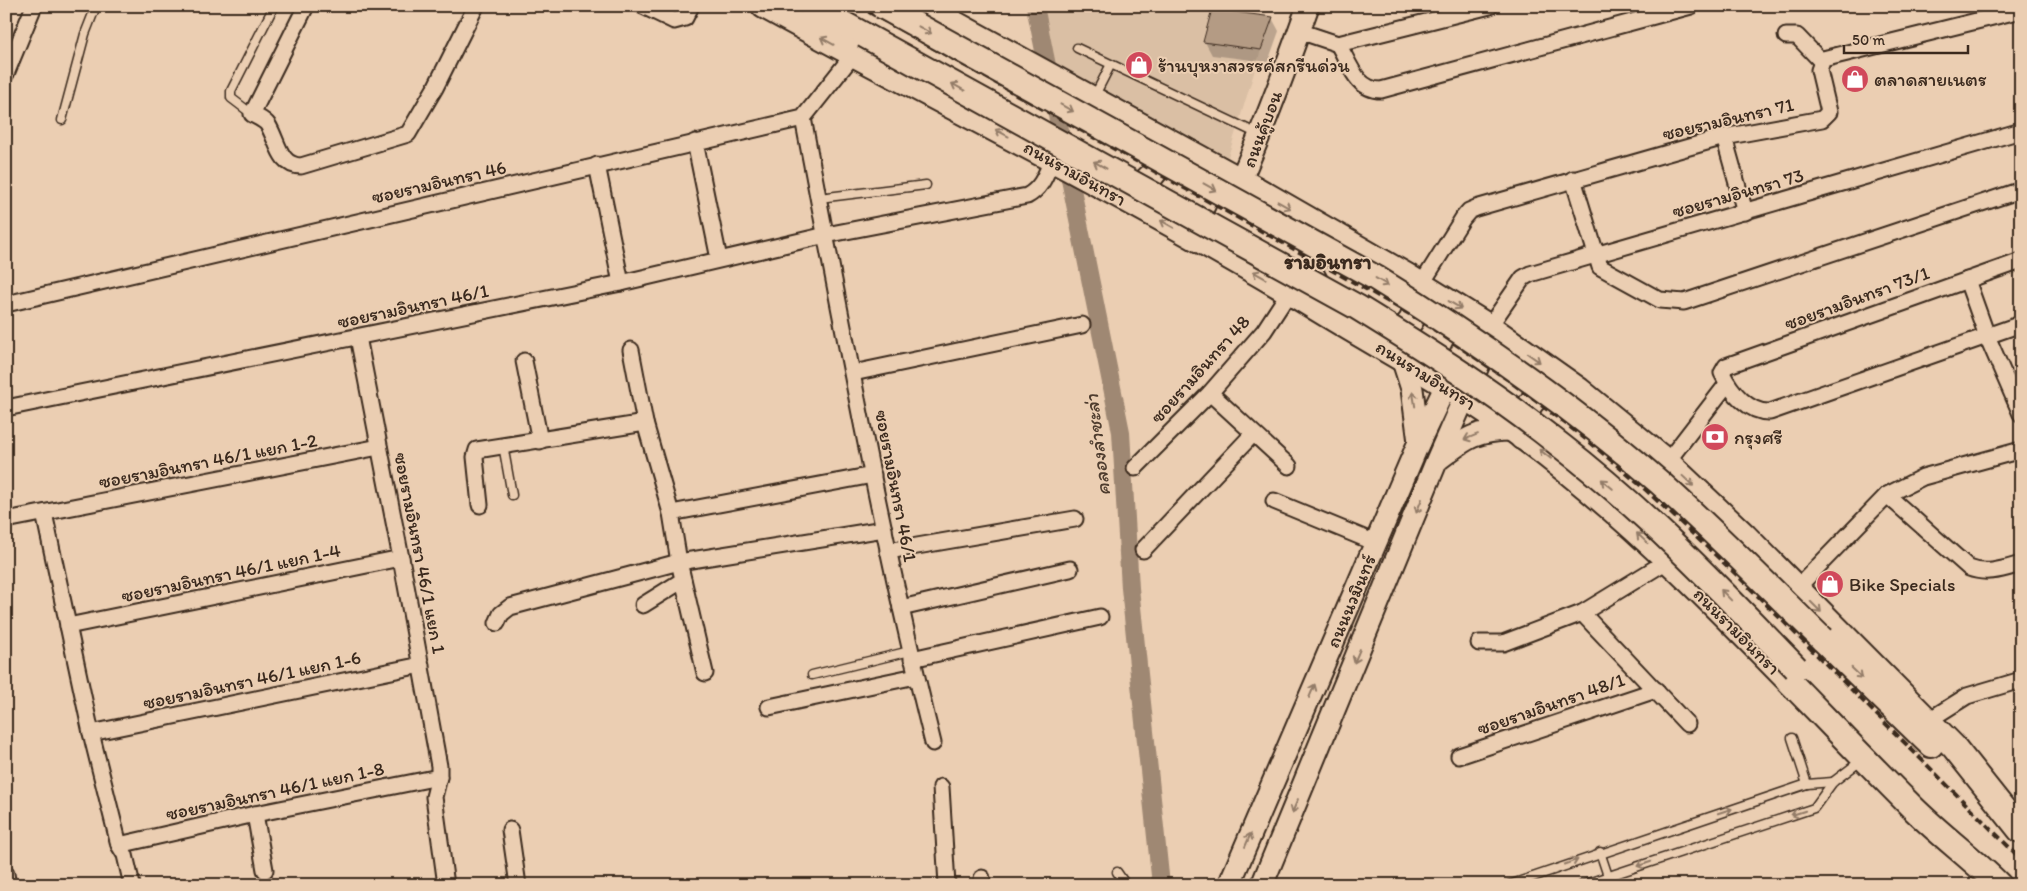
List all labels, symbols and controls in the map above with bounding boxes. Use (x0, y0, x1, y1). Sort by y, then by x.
scale bar (1844, 22, 1968, 54)
one-way arrow (917, 26, 932, 35)
text: 50 m (1852, 31, 1885, 49)
one-way arrow (820, 36, 835, 45)
shop icon: ร้านบุหงาสวรรค์สกรีนด่วน (1124, 50, 1154, 80)
place label: ร้านบุหงาสวรรค์สกรีนด่วน (1158, 54, 1350, 78)
shop icon: ตลาดสายเนตร (1840, 64, 1870, 94)
place label: ตลาดสายเนตร (1874, 68, 1987, 91)
one-way arrow (951, 82, 966, 91)
street label: ถนนคู้บอน (1237, 87, 1289, 171)
street label: ซอยรามอินทรา 71 (1660, 93, 1796, 145)
one-way arrow (1060, 103, 1075, 113)
one-way arrow (994, 128, 1009, 138)
street label: ถนนรามอินทรา (1020, 135, 1130, 211)
street label: ซอยรามอินทรา 46 (370, 155, 508, 209)
one-way arrow (1094, 160, 1108, 170)
street label: ซอยรามอินทรา 73 (1670, 163, 1806, 223)
one-way arrow (1202, 182, 1216, 192)
one-way arrow (1277, 200, 1292, 210)
one-way arrow (1160, 219, 1175, 229)
district label: รามอินทรา (1284, 249, 1372, 274)
street label: ซอยรามอินทรา 73/1 (1781, 261, 1933, 335)
one-way arrow (1252, 269, 1266, 279)
one-way arrow (1375, 278, 1389, 288)
street label: ซอยรามอินทรา 46/1 (335, 279, 491, 333)
one-way arrow (1447, 300, 1461, 310)
street label: ซอยรามอินทรา 48 (1145, 310, 1255, 428)
street label: ถนนรามอินทรา (1372, 335, 1480, 415)
one-way arrow (1527, 353, 1541, 363)
water label: คลองลำชะล่า (1079, 392, 1115, 497)
one-way arrow (1409, 392, 1419, 408)
street label: ซอยรามอินทรา 46/1 (870, 408, 922, 564)
bank icon: กรุงศรี (1700, 422, 1730, 452)
place label: กรุงศรี (1734, 426, 1783, 450)
street label: ซอยรามอินทรา 46/1 แยก 1-2 (97, 429, 319, 493)
one-way arrow (1464, 433, 1479, 442)
one-way arrow (1539, 449, 1552, 460)
street label: ซอยรามอินทรา 46/1 แยก 1 (389, 451, 451, 656)
one-way arrow (1682, 475, 1694, 487)
one-way arrow (1601, 478, 1614, 490)
one-way arrow (1413, 498, 1422, 513)
one-way arrow (1635, 532, 1648, 544)
street label: ซอยรามอินทรา 46/1 แยก 1-4 (119, 539, 343, 607)
street label: ถนนนวมินทร์ (1321, 551, 1381, 651)
shop icon: Bike Specials (1815, 569, 1845, 599)
place label: Bike Specials (1849, 573, 1955, 596)
street label: ถนนรามอินทรา (1689, 583, 1785, 679)
one-way arrow (1720, 589, 1732, 602)
one-way arrow (1810, 601, 1822, 614)
street label: ซอยรามอินทรา 46/1 แยก 1-6 (141, 646, 363, 714)
one-way arrow (1352, 648, 1361, 663)
one-way arrow (1851, 667, 1863, 679)
street label: ซอยรามอินทรา 48/1 (1474, 668, 1628, 740)
one-way arrow (1308, 684, 1318, 699)
street label: ซอยรามอินทรา 46/1 แยก 1-8 (164, 757, 386, 825)
one-way arrow (1289, 798, 1299, 813)
one-way arrow (1717, 806, 1733, 815)
one-way arrow (1791, 809, 1806, 818)
one-way arrow (1244, 833, 1254, 848)
one-way arrow (1563, 857, 1579, 867)
one-way arrow (1636, 860, 1652, 869)

